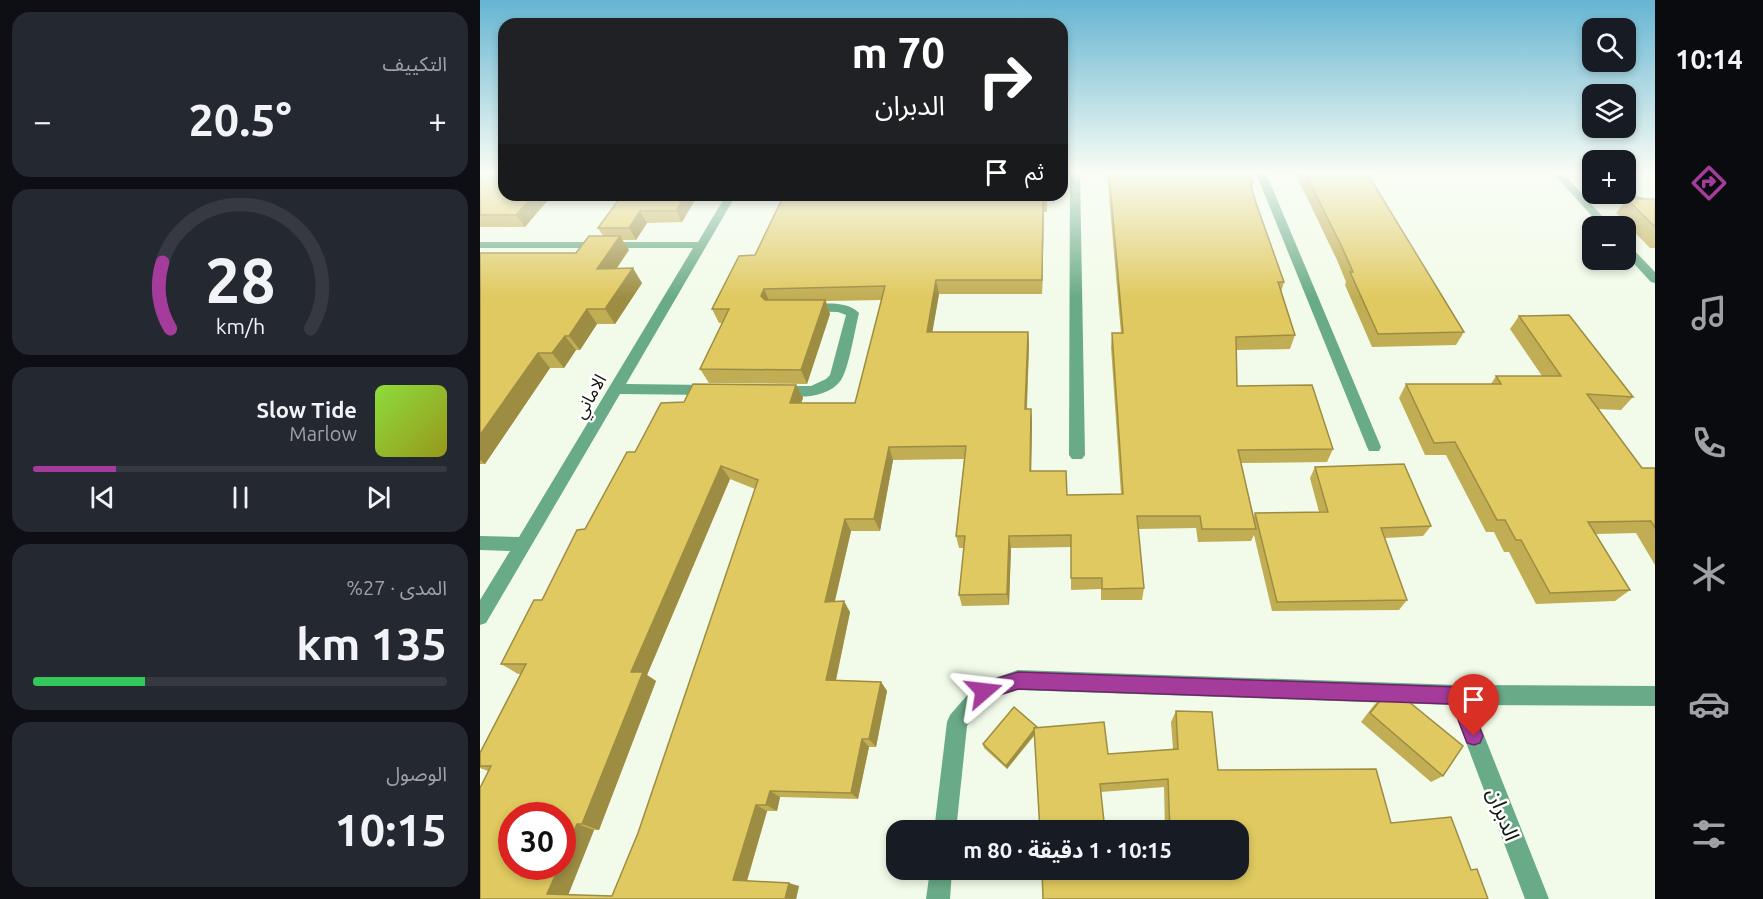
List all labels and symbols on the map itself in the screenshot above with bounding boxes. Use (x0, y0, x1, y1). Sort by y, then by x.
street label: الاماني (568, 370, 613, 424)
position arrow (952, 659, 1016, 723)
pin (1448, 674, 1499, 736)
street label: الدبران (1482, 784, 1525, 844)
speed limit sign: 30 (498, 802, 576, 880)

